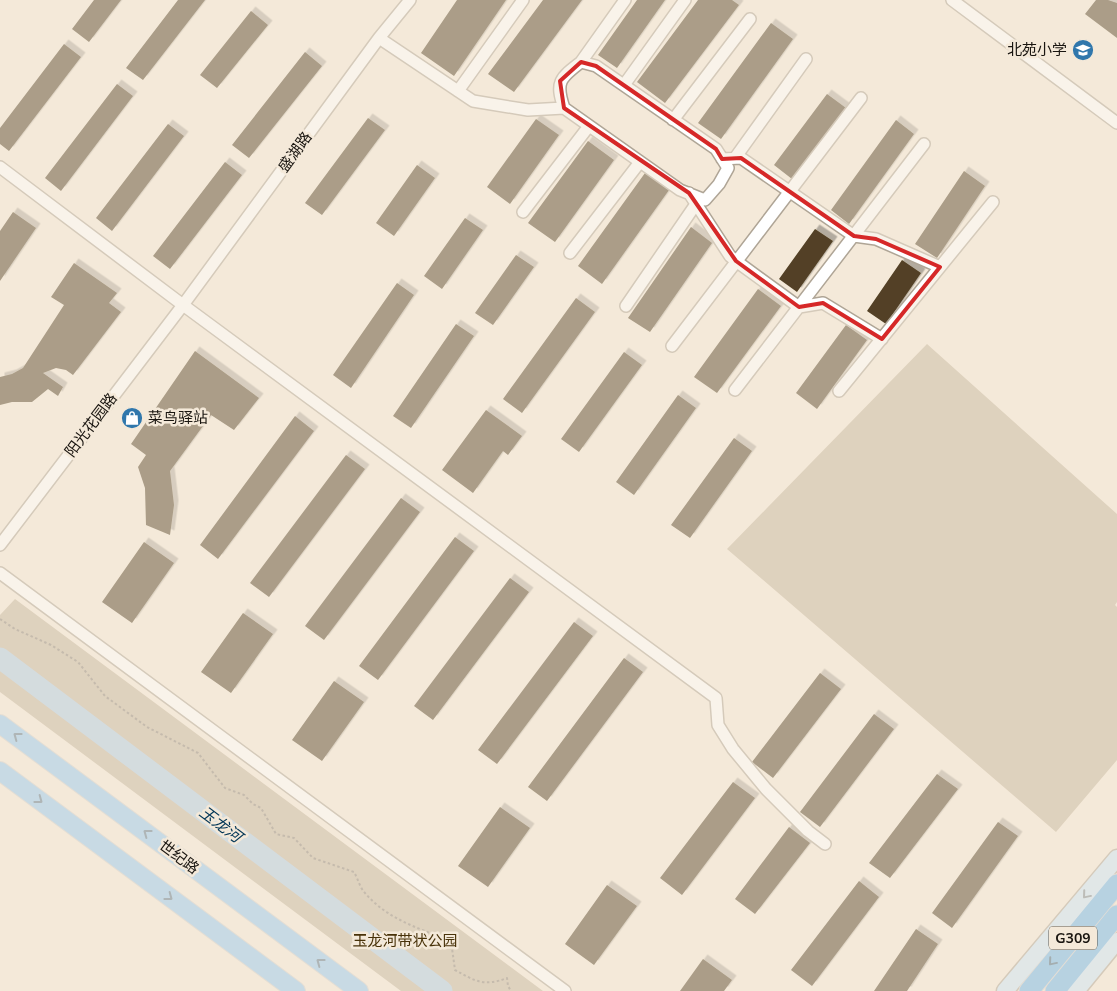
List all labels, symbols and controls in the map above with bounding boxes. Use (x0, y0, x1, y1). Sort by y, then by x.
school or university icon: 北苑小学 (1071, 38, 1095, 62)
place label: 北苑小学 (1007, 40, 1067, 60)
street label: 盛湖路 (274, 128, 316, 176)
street label: 阳光花园路 (60, 389, 122, 461)
shop icon: 菜鸟驿站 (120, 406, 144, 430)
place label: 菜鸟驿站 (148, 408, 208, 428)
one-way arrow (14, 734, 23, 742)
one-way arrow (33, 794, 42, 802)
water label: 玉龙河 (195, 802, 249, 850)
one-way arrow (144, 831, 153, 839)
street label: 世纪路 (155, 835, 203, 879)
one-way arrow (164, 890, 173, 900)
one-way arrow (1082, 890, 1091, 899)
road number: G309 (1049, 926, 1097, 950)
park label: 玉龙河带状公园 (352, 931, 458, 951)
one-way arrow (1049, 957, 1058, 966)
one-way arrow (316, 959, 326, 968)

